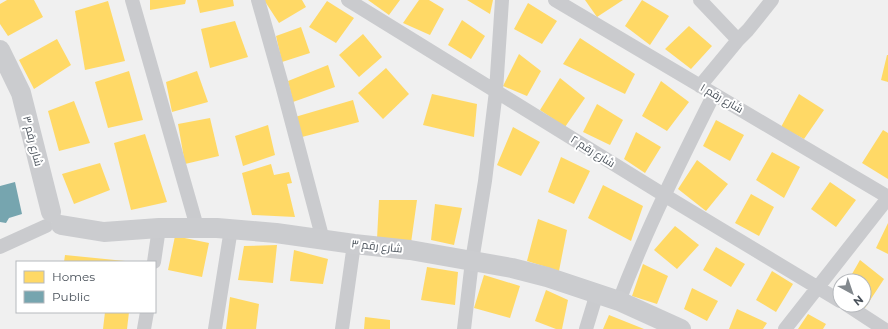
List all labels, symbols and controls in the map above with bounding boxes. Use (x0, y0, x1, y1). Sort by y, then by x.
street label: شارع رقم ١ (698, 80, 746, 117)
street label: شارع رقم ٣ (19, 114, 46, 168)
street label: شارع رقم ٢ (568, 132, 618, 171)
street label: شارع رقم ٣ (351, 236, 403, 257)
legend (16, 261, 156, 313)
text: Homes (52, 269, 95, 284)
north arrow (832, 273, 872, 313)
text: Public (52, 289, 90, 304)
text: N (851, 292, 866, 309)

